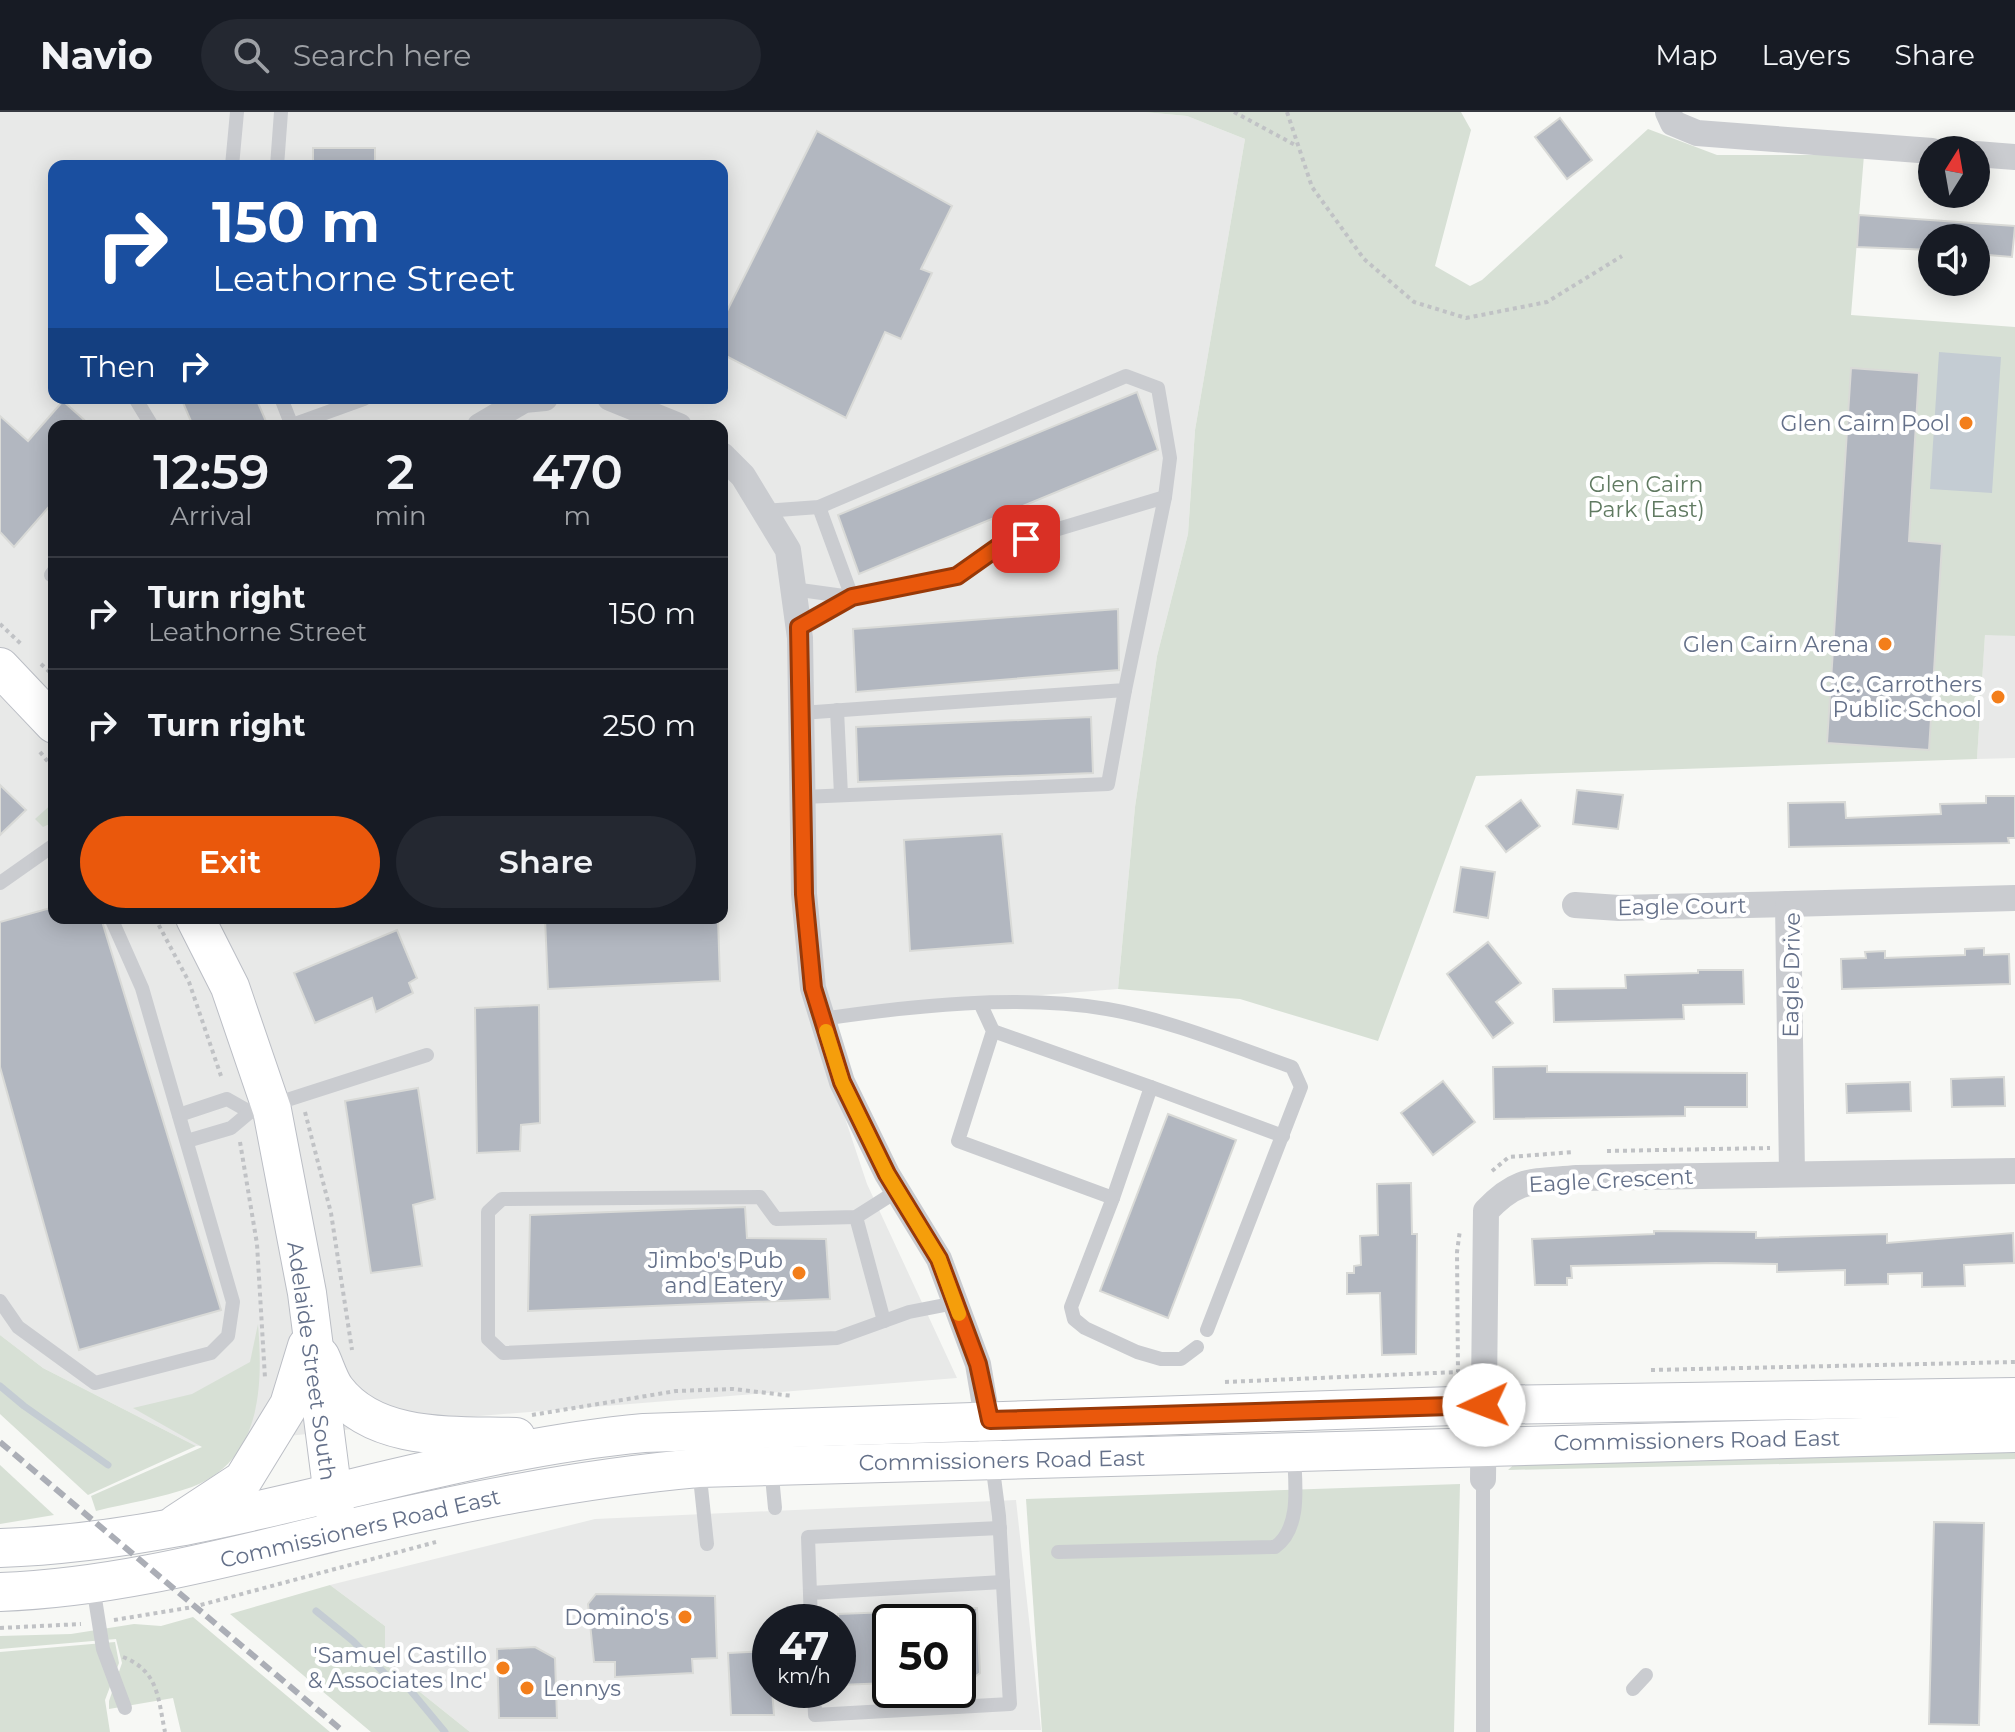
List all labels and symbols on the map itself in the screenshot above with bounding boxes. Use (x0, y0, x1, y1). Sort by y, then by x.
north arrow (1918, 136, 1990, 208)
place label: Glen Cairn Pool (1781, 410, 1950, 437)
marker: Glen Cairn Pool (1957, 414, 1975, 432)
park label: Glen Cairn Park (East) (1587, 471, 1705, 523)
pin (992, 505, 1060, 573)
place label: Glen Cairn Arena (1683, 631, 1869, 658)
marker: Glen Cairn Arena (1876, 635, 1894, 653)
place label: C.C. Carrothers Public School (1820, 671, 1982, 723)
marker: C.C. Carrothers Public School (1989, 688, 2007, 706)
street label: Eagle Court (1617, 892, 1747, 921)
street label: Eagle Drive (1777, 912, 1806, 1038)
street label: Eagle Crescent (1528, 1163, 1694, 1198)
street label: Adelaide Street South (281, 1240, 342, 1482)
place label: Jimbo's Pub and Eatery (647, 1247, 783, 1299)
marker: Jimbo's Pub and Eatery (790, 1264, 808, 1282)
position arrow (1442, 1363, 1526, 1447)
street label: Commissioners Road East (1553, 1425, 1841, 1456)
street label: Commissioners Road East (858, 1445, 1146, 1476)
street label: Commissioners Road East (217, 1483, 503, 1574)
place label: Domino's (564, 1604, 669, 1631)
speed limit sign: 50 (872, 1604, 976, 1708)
marker: Domino's (676, 1608, 694, 1626)
place label: 'Samuel Castillo & Associates Inc' (308, 1642, 487, 1694)
marker: 'Samuel Castillo & Associates Inc' (494, 1659, 512, 1677)
place label: Lennys (543, 1675, 621, 1702)
marker: Lennys (518, 1679, 536, 1697)

